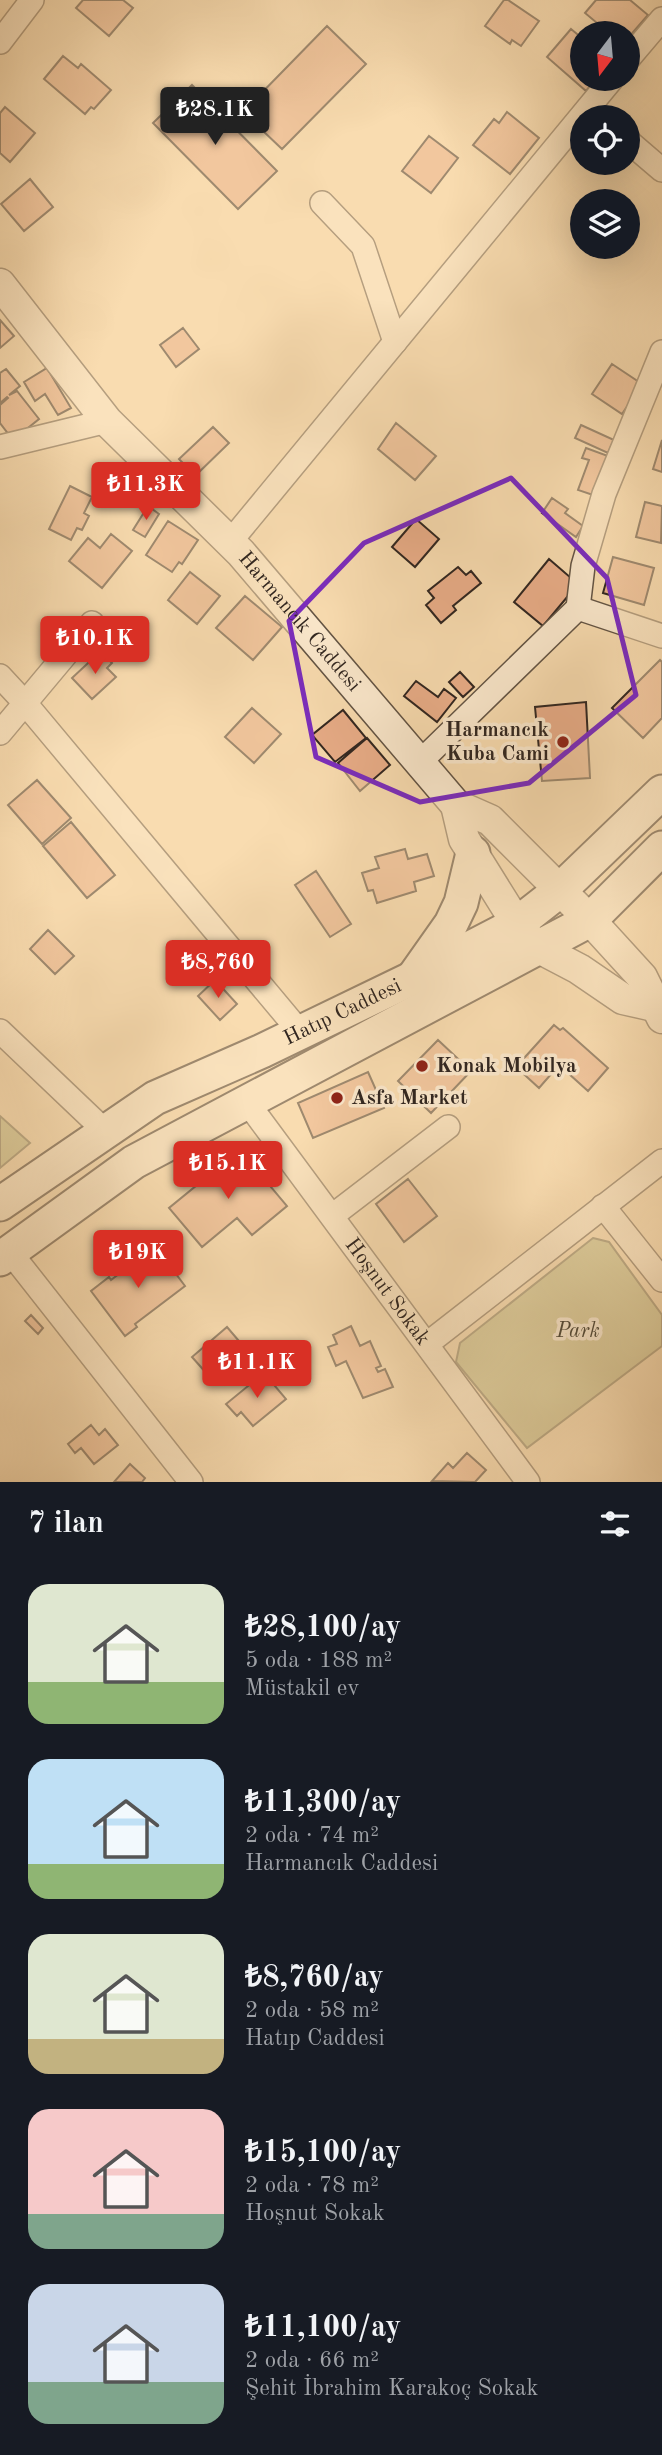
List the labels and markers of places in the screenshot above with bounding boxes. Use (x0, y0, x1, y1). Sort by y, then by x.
pin: ₺28.1K (158, 88, 272, 147)
pin: ₺11.3K (89, 462, 203, 522)
pin: ₺10.1K (38, 616, 152, 676)
place label: Harmancık Kuba Cami (445, 720, 549, 765)
marker: Harmancık Kuba Cami (555, 734, 571, 750)
pin: ₺8,760 (161, 940, 275, 1000)
place label: Konak Mobilya (436, 1056, 577, 1077)
marker: Konak Mobilya (414, 1058, 430, 1074)
place label: Asfa Market (351, 1088, 468, 1109)
marker: Asfa Market (329, 1090, 345, 1106)
pin: ₺15.1K (171, 1142, 285, 1201)
pin: ₺19K (97, 1230, 179, 1290)
pin: ₺11.1K (200, 1340, 314, 1400)

